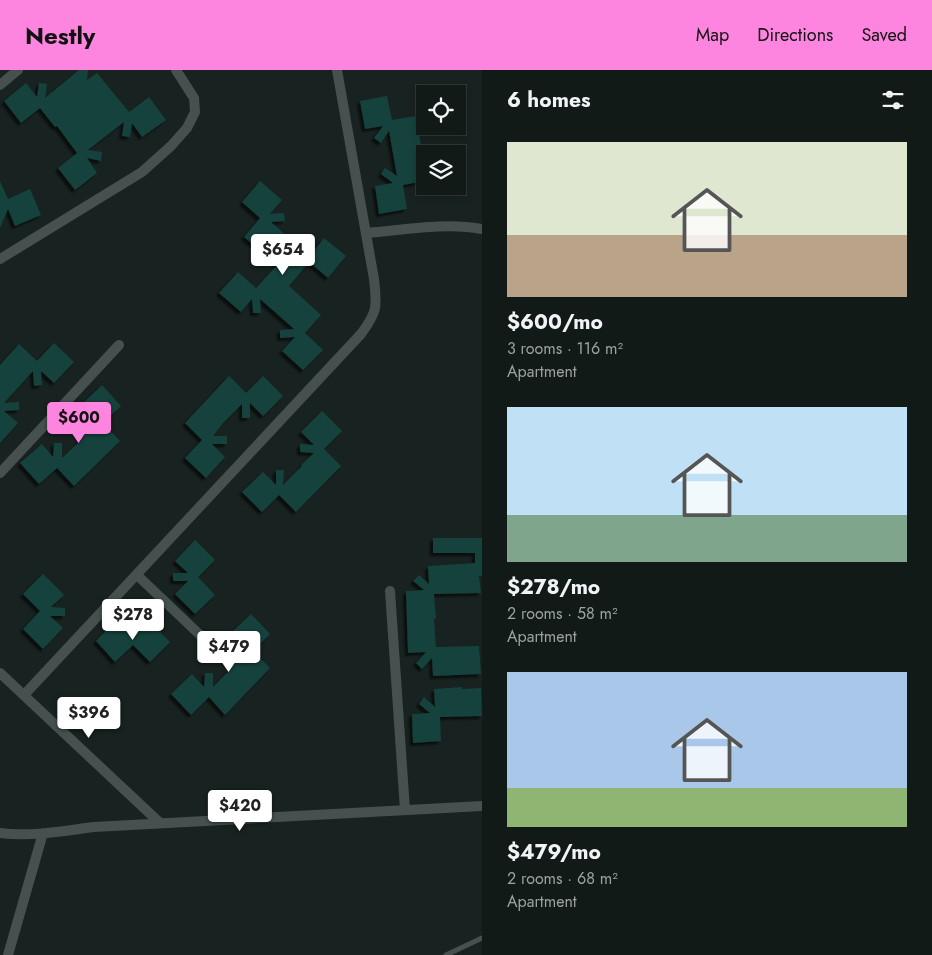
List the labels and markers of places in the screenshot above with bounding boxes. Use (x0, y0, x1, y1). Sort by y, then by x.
pin: $654 (253, 234, 313, 276)
pin: $600 (49, 402, 109, 444)
pin: $278 (103, 598, 163, 641)
pin: $479 (199, 630, 259, 673)
pin: $396 (59, 696, 119, 739)
pin: $420 (210, 790, 270, 832)

